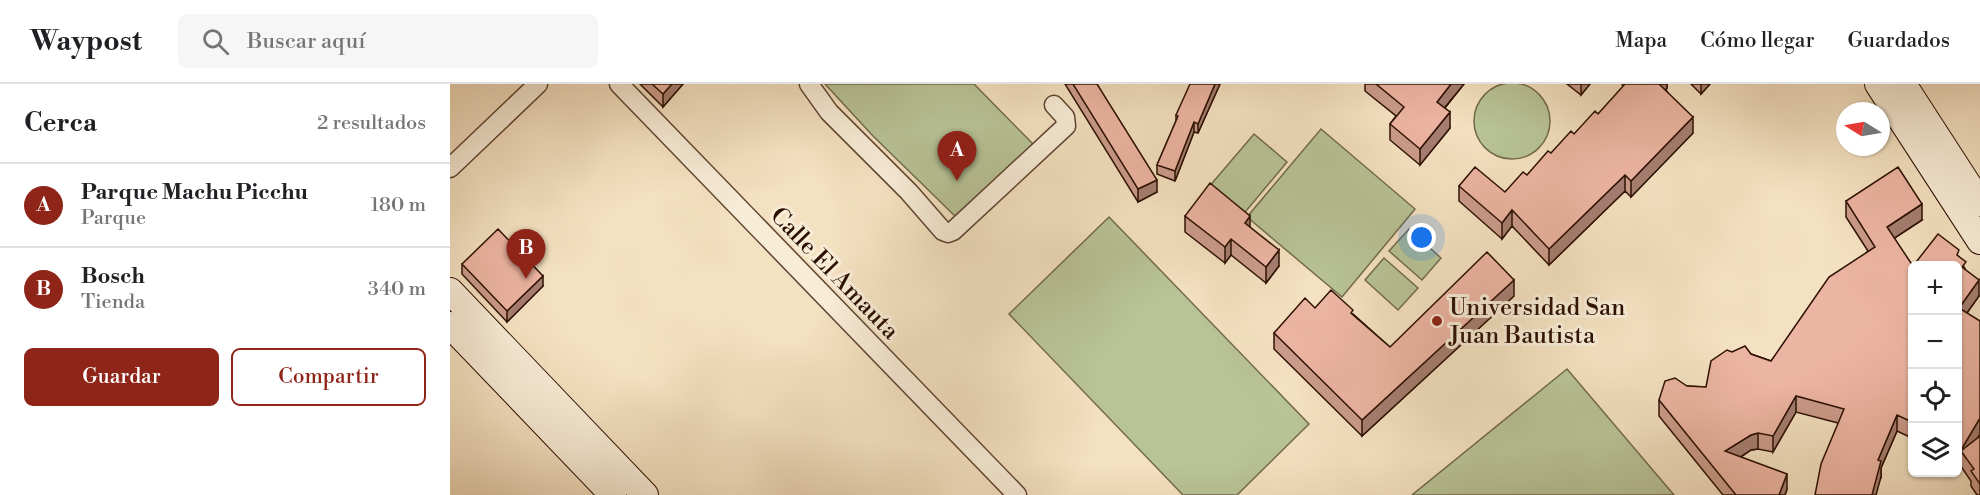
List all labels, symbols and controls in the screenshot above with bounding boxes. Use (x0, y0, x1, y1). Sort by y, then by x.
search box (178, 14, 598, 68)
text: Waypost (30, 24, 142, 59)
icon: search (199, 25, 232, 58)
text: Buscar aquí (247, 28, 365, 55)
text: Mapa (1615, 28, 1667, 54)
text: Cómo llegar (1700, 28, 1815, 54)
text: Guardados (1848, 28, 1950, 54)
north arrow (1836, 102, 1890, 156)
text: Cerca (24, 107, 97, 139)
text: 2 resultados (317, 111, 426, 136)
pin: A (938, 132, 976, 181)
text: Parque Machu Picchu (81, 179, 308, 206)
text: A (36, 193, 51, 218)
text: 180 m (371, 193, 426, 218)
street label: Calle El Amauta (763, 201, 906, 347)
text: Parque (81, 206, 146, 231)
your location (1407, 223, 1436, 252)
pin: B (506, 230, 546, 279)
map controls (1908, 261, 1962, 477)
button: + (1908, 261, 1962, 315)
text: Bosch (81, 263, 145, 290)
text: B (36, 277, 51, 302)
text: 340 m (368, 277, 426, 302)
text: Tienda (81, 290, 145, 315)
place label: Universidad San Juan Bautista (1448, 293, 1625, 351)
marker: Universidad San Juan Bautista (1430, 314, 1444, 328)
button: − (1908, 315, 1962, 369)
button: Guardar (24, 348, 219, 406)
button: Compartir (231, 348, 426, 406)
button: locate (1908, 369, 1962, 423)
button: layers (1908, 423, 1962, 477)

